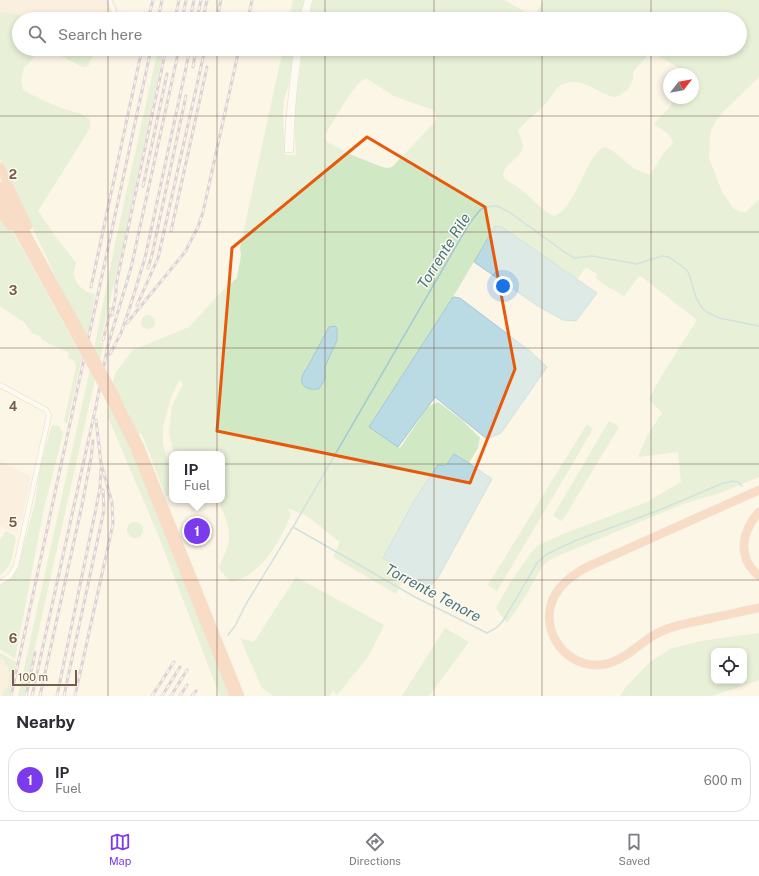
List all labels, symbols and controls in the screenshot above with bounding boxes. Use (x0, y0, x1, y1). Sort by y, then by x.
search box (12, 12, 747, 56)
icon: search (26, 23, 48, 45)
text: Search here (58, 26, 142, 43)
north arrow (663, 68, 699, 104)
text: 2 (9, 167, 17, 182)
water label: Torrente Rile (414, 210, 474, 292)
your location (493, 276, 513, 296)
text: 3 (9, 283, 18, 298)
text: 4 (9, 399, 18, 414)
popup (169, 451, 225, 503)
text: IP (184, 461, 198, 478)
text: Fuel (184, 478, 210, 493)
text: 5 (9, 515, 18, 530)
pin: 1 (184, 516, 210, 546)
water label: Torrente Tenore (382, 560, 484, 625)
text: 6 (9, 631, 18, 646)
map controls (711, 648, 747, 684)
button: locate (711, 648, 747, 684)
scale bar (12, 668, 77, 687)
text: 100 m (18, 671, 48, 683)
text: Nearby (16, 712, 75, 732)
text: IP (55, 764, 69, 781)
text: 1 (27, 773, 33, 788)
text: 600 m (704, 773, 742, 788)
text: Fuel (55, 781, 81, 796)
tab: Map (109, 831, 131, 867)
tab: Directions (349, 831, 401, 867)
tab: Saved (619, 831, 650, 867)

